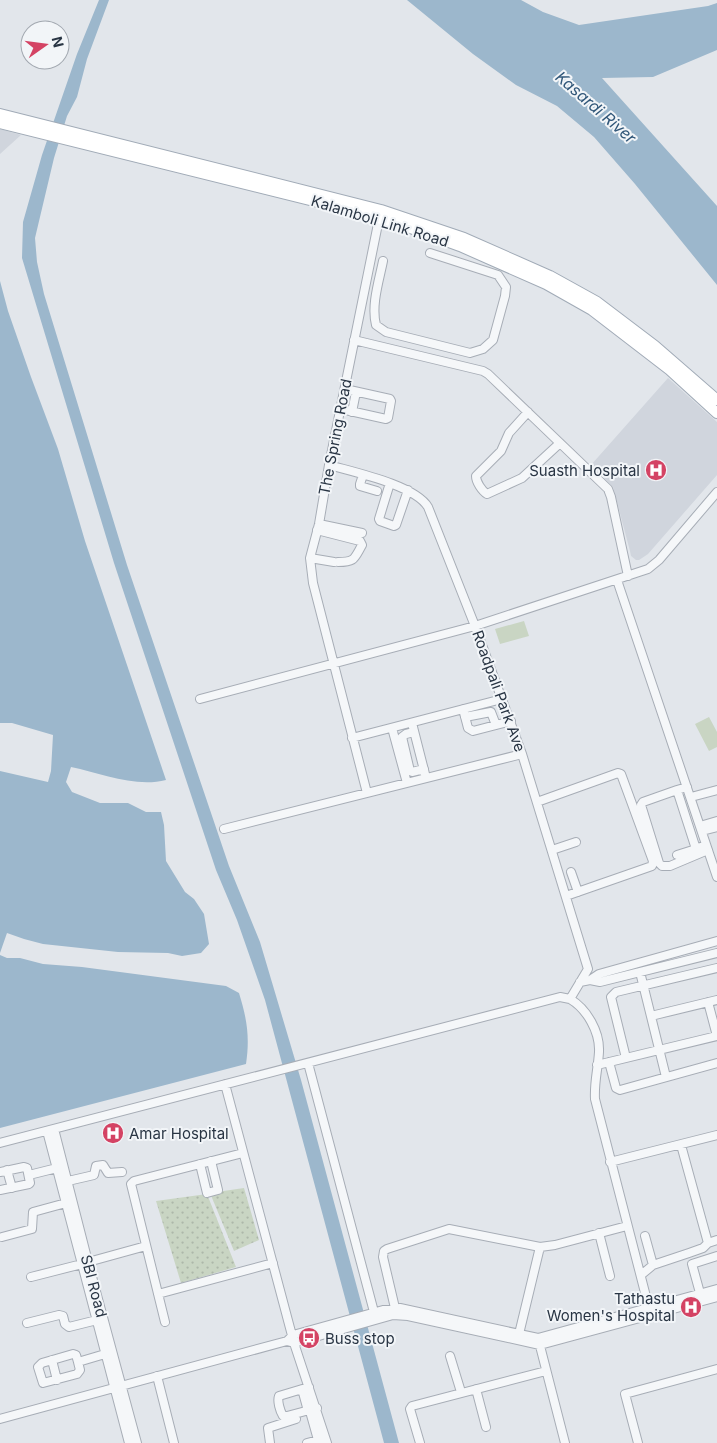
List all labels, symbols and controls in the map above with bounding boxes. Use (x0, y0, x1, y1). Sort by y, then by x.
north arrow (20, 20, 70, 70)
text: N (49, 35, 68, 49)
water label: Kasardi River (552, 67, 641, 148)
street label: Kalamboli Link Road (309, 191, 451, 251)
street label: The Spring Road (314, 377, 356, 497)
hospital icon: Suasth Hospital (644, 458, 668, 482)
place label: Suasth Hospital (529, 461, 640, 480)
street label: Roadpali Park Ave (468, 628, 530, 754)
hospital icon: Amar Hospital (101, 1121, 125, 1145)
place label: Amar Hospital (129, 1124, 229, 1143)
street label: SBI Road (77, 1253, 111, 1319)
place label: Tathastu Women's Hospital (547, 1289, 675, 1325)
hospital icon: Tathastu Women's Hospital (679, 1295, 703, 1319)
bus stop icon: Buss stop (297, 1326, 321, 1350)
place label: Buss stop (325, 1329, 395, 1348)

